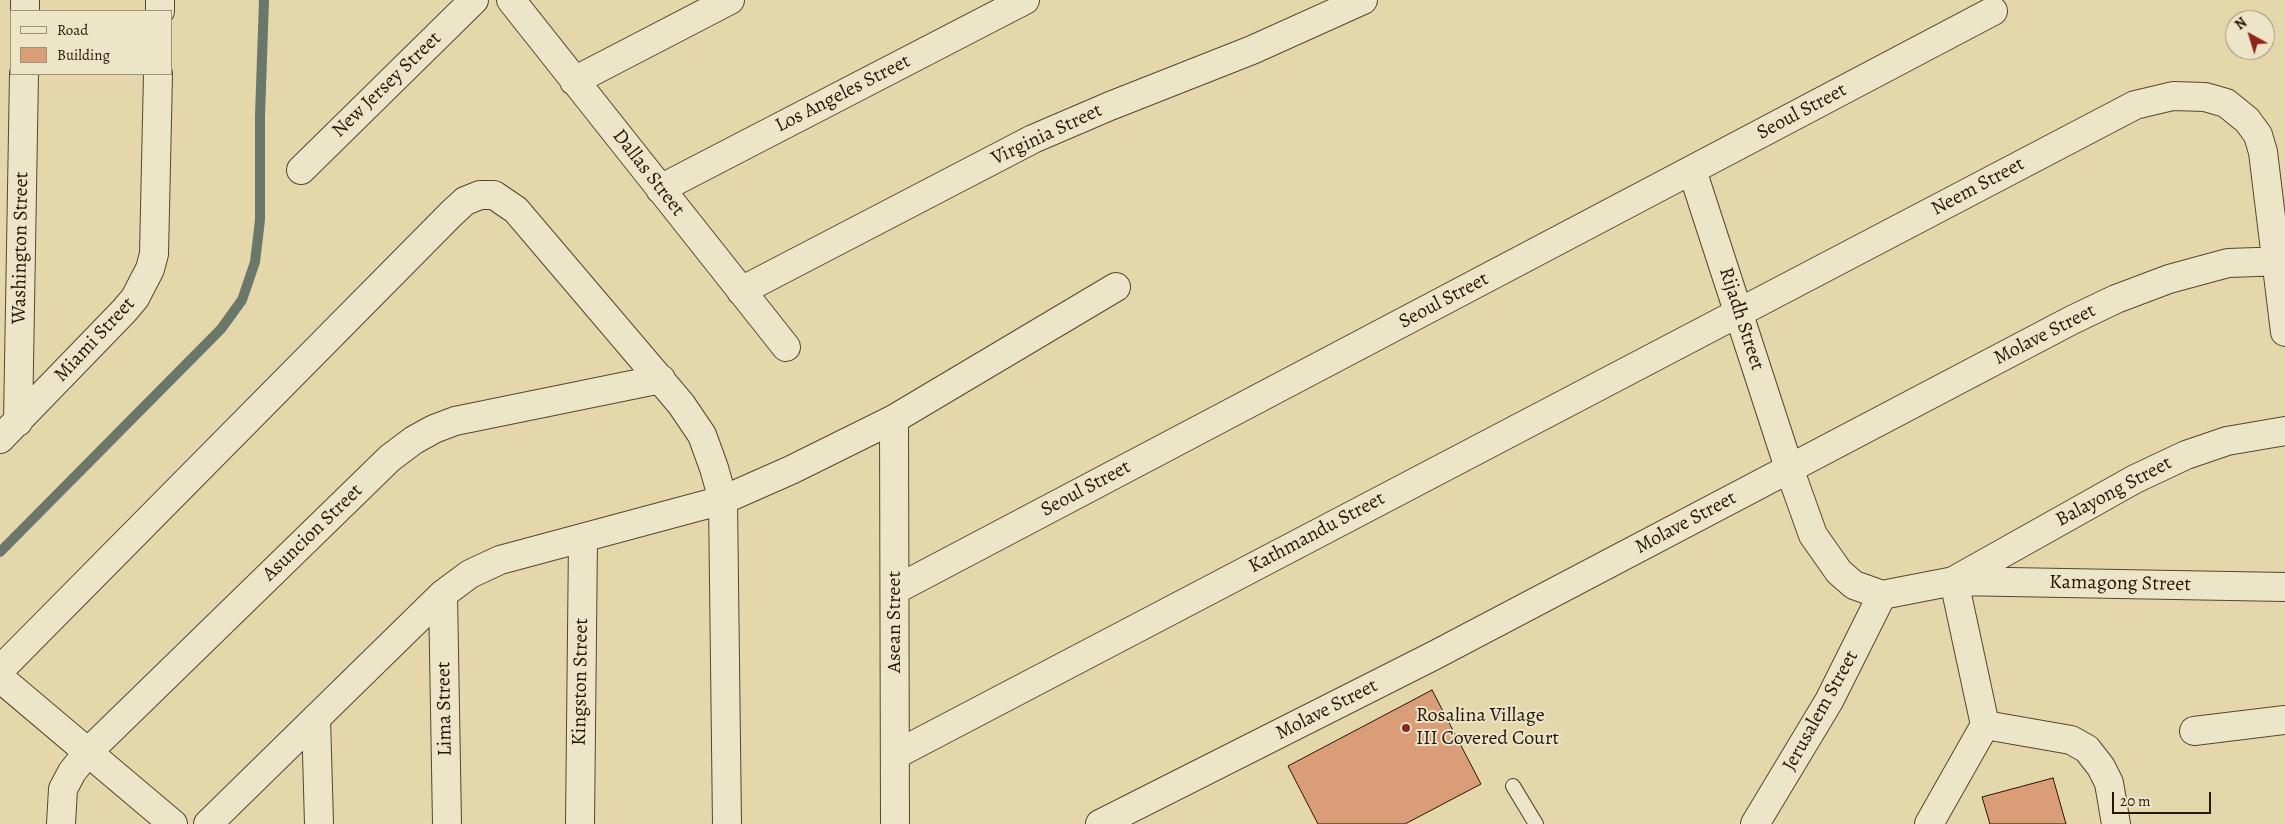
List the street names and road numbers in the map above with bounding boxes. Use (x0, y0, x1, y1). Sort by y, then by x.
street label: New Jersey Street (327, 27, 447, 143)
street label: Los Angeles Street (771, 50, 915, 138)
street label: Seoul Street (1753, 78, 1851, 146)
street label: Virginia Street (988, 99, 1106, 171)
street label: Dallas Street (607, 125, 689, 221)
street label: Neem Street (1927, 153, 2029, 221)
street label: Washington Street (8, 172, 34, 324)
street label: Rijadh Street (1713, 265, 1769, 373)
street label: Seoul Street (1395, 267, 1493, 335)
street label: Miami Street (50, 293, 140, 387)
street label: Molave Street (1990, 299, 2100, 371)
street label: Balayong Street (2052, 451, 2176, 533)
street label: Seoul Street (1037, 455, 1135, 523)
street label: Asuncion Street (258, 479, 368, 587)
street label: Molave Street (1631, 486, 1741, 560)
street label: Kathmandu Street (1245, 487, 1389, 579)
street label: Asean Street (883, 571, 907, 673)
street label: Kamagong Street (2049, 571, 2191, 597)
street label: Kingston Street (568, 618, 594, 746)
street label: Jerusalem Street (1778, 647, 1864, 775)
street label: Lima Street (432, 661, 458, 757)
street label: Molave Street (1272, 674, 1382, 746)

